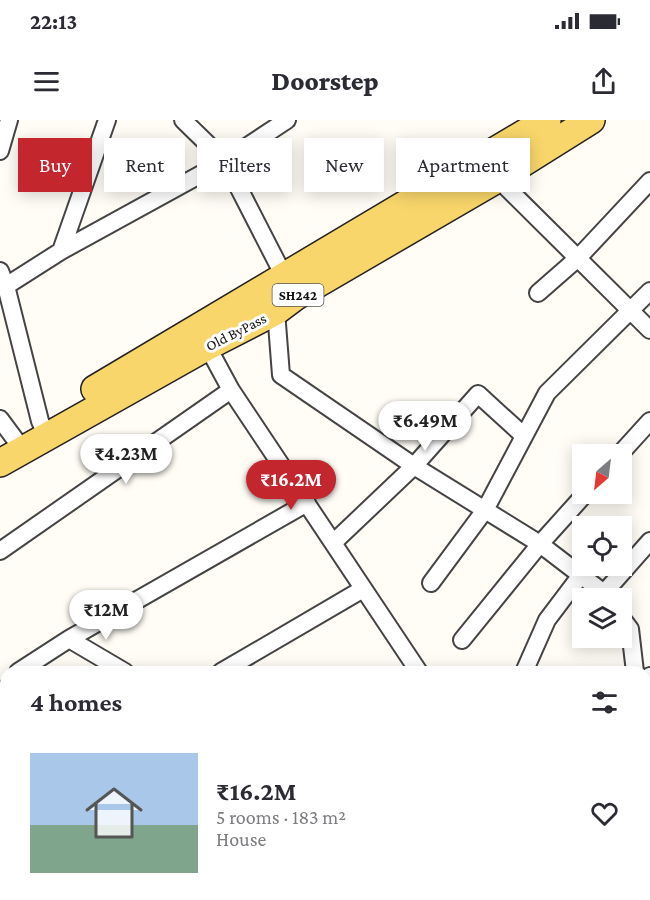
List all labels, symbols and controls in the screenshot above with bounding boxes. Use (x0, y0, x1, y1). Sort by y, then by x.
text: 22:13 (30, 9, 77, 34)
icon: menu (30, 65, 63, 98)
icon: share (587, 65, 620, 98)
text: Doorstep (271, 66, 379, 96)
chip: Buy (18, 138, 92, 192)
chip: Rent (104, 138, 185, 192)
chip: Filters (197, 138, 292, 192)
chip: New (304, 138, 384, 192)
chip: Apartment (396, 138, 530, 192)
road number: SH242 (272, 284, 324, 306)
street label: Old ByPass (203, 310, 270, 355)
pin: ₹6.49M (376, 401, 474, 452)
text: ₹6.49M (392, 409, 458, 431)
pin: ₹4.23M (77, 434, 175, 485)
text: ₹4.23M (94, 442, 158, 464)
north arrow (572, 444, 632, 504)
map controls (572, 444, 632, 648)
pin: ₹16.2M (242, 460, 340, 511)
text: ₹16.2M (260, 468, 322, 490)
button: locate (572, 516, 632, 576)
button: layers (572, 588, 632, 648)
pin: ₹12M (70, 590, 142, 641)
text: ₹12M (83, 598, 129, 620)
icon: filters (588, 686, 621, 719)
text: 4 homes (30, 688, 122, 717)
icon: home (78, 777, 150, 849)
text: ₹16.2M (216, 777, 296, 806)
icon: heart (588, 797, 621, 830)
text: 5 rooms · 183 m² (216, 806, 346, 828)
text: House (216, 828, 266, 850)

